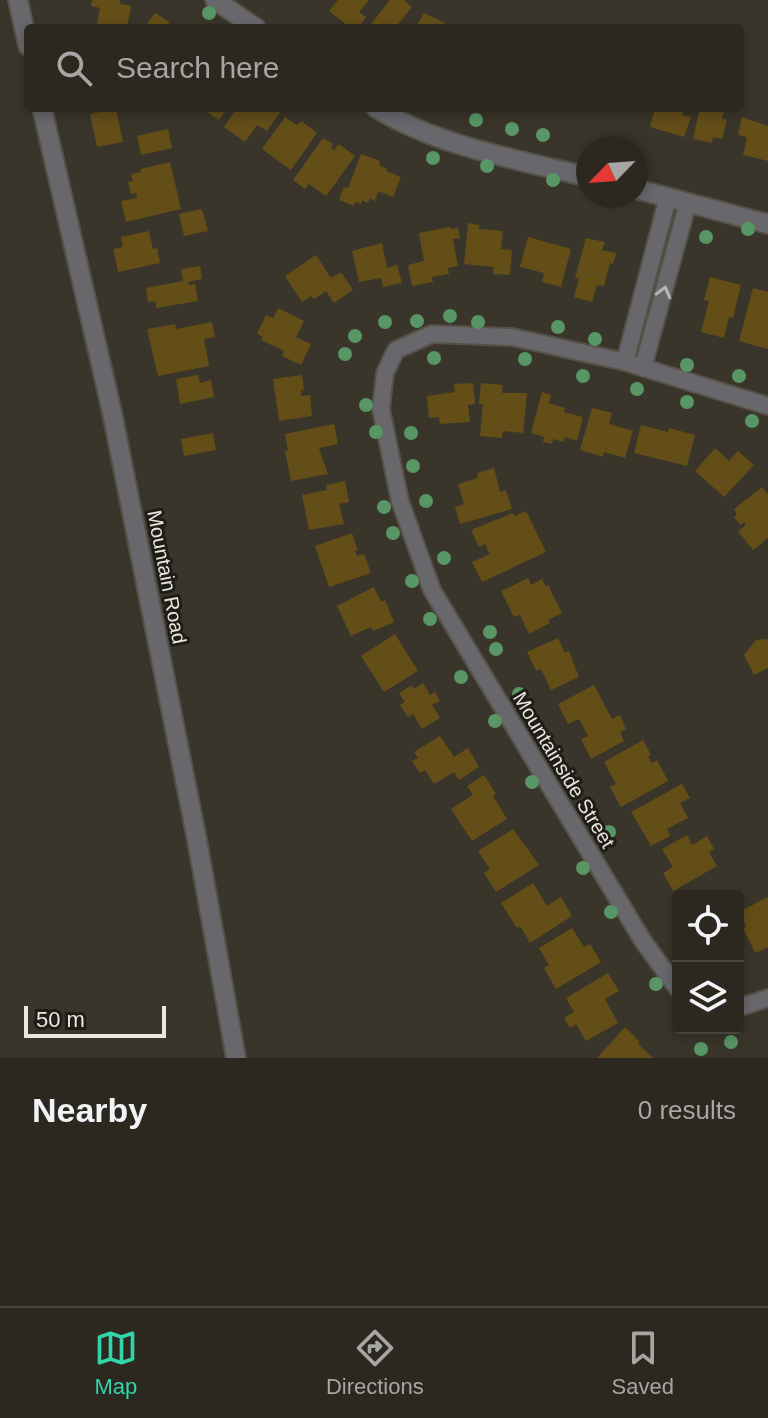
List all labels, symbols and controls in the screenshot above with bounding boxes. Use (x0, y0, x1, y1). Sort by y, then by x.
search box (24, 24, 744, 112)
icon: search (52, 46, 96, 90)
text: Search here (116, 51, 279, 84)
north arrow (576, 136, 648, 208)
one-way arrow (654, 285, 671, 299)
street label: Mountain Road (143, 508, 191, 646)
street label: Mountainside Street (509, 688, 619, 852)
map controls (672, 890, 744, 1034)
button: locate (672, 890, 744, 962)
button: layers (672, 962, 744, 1034)
scale bar (24, 1002, 166, 1038)
text: 50 m (36, 1007, 85, 1032)
text: Nearby (32, 1091, 147, 1129)
text: 0 results (638, 1095, 736, 1125)
tab: Map (94, 1326, 138, 1400)
tab: Directions (326, 1326, 424, 1400)
tab: Saved (612, 1326, 674, 1400)

